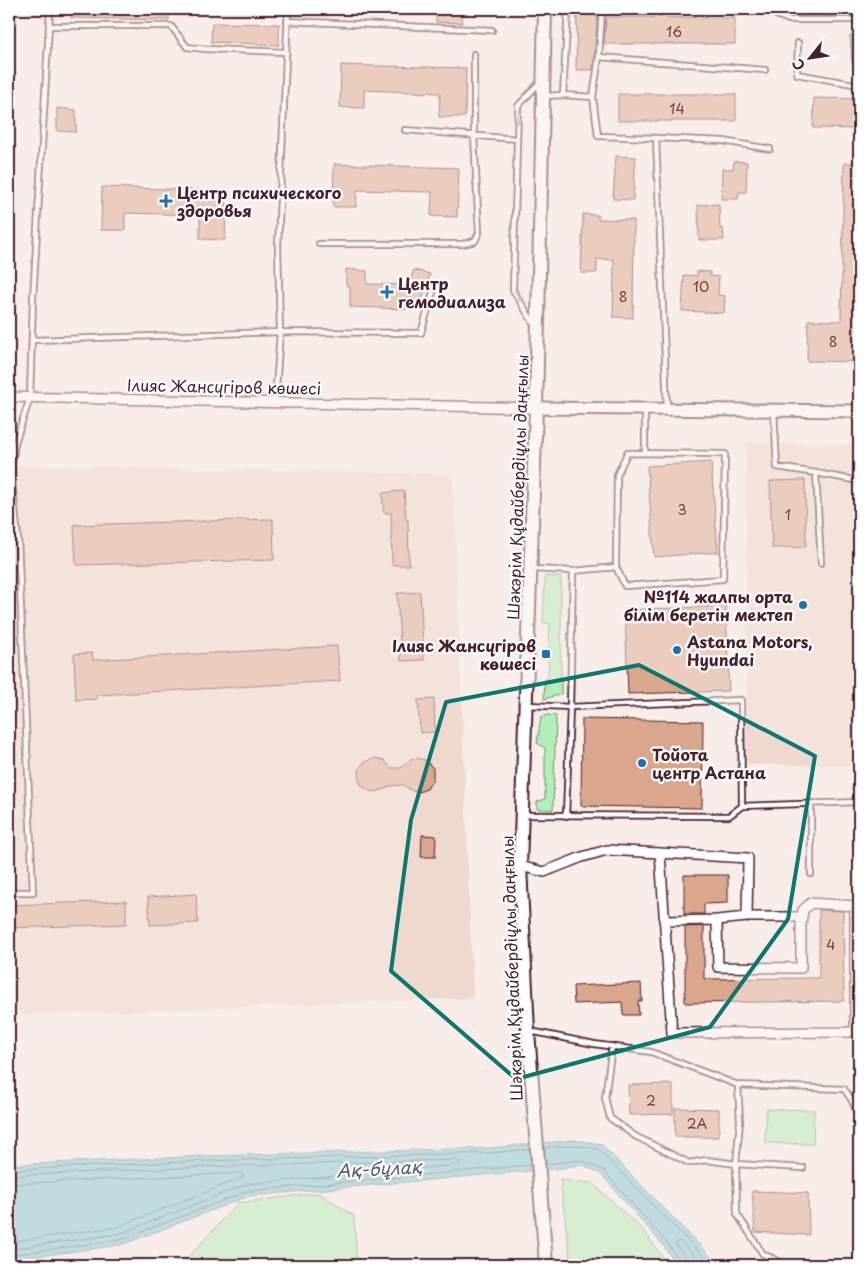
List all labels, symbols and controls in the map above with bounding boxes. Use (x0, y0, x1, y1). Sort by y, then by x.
house number: 16 (666, 21, 682, 42)
north arrow (786, 32, 836, 82)
text: С (787, 55, 810, 75)
house number: 14 (669, 98, 685, 119)
one-way arrow (514, 110, 522, 126)
place label: Центр психического здоровья (176, 180, 342, 222)
marker: Центр психического здоровья (159, 194, 173, 208)
place label: Центр гемодиализа (398, 271, 506, 313)
house number: 10 (693, 276, 709, 297)
marker: Центр гемодиализа (380, 285, 394, 299)
house number: 8 (619, 286, 627, 307)
one-way arrow (513, 290, 522, 303)
house number: 8 (829, 331, 837, 352)
street label: Шәкәрім Құдайбердіұлы даңғылы (500, 354, 534, 620)
street label: Ілияс Жансүгіров көшесі (127, 372, 321, 400)
house number: 3 (677, 499, 687, 520)
house number: 1 (785, 504, 791, 525)
place label: №114 жалпы орта білім беретін мектеп (624, 584, 793, 626)
marker: №114 жалпы орта білім беретін мектеп (797, 599, 809, 611)
place label: Astana Motors, Hyundai (686, 629, 813, 671)
place label: Ілияс Жансүгіров көшесі (392, 633, 536, 675)
marker: Astana Motors, Hyundai (671, 644, 683, 656)
marker: Ілияс Жансүгіров көшесі (540, 648, 552, 660)
place label: Тойота центр Астана (652, 742, 766, 784)
marker: Тойота центр Астана (636, 757, 648, 769)
street label: Шәкәрім Құдайбердіұлы даңғылы (494, 835, 528, 1101)
house number: 4 (826, 934, 836, 955)
house number: 2 (646, 1090, 656, 1111)
house number: 2А (687, 1113, 708, 1134)
water label: Ақ-бұлақ (336, 1152, 423, 1184)

